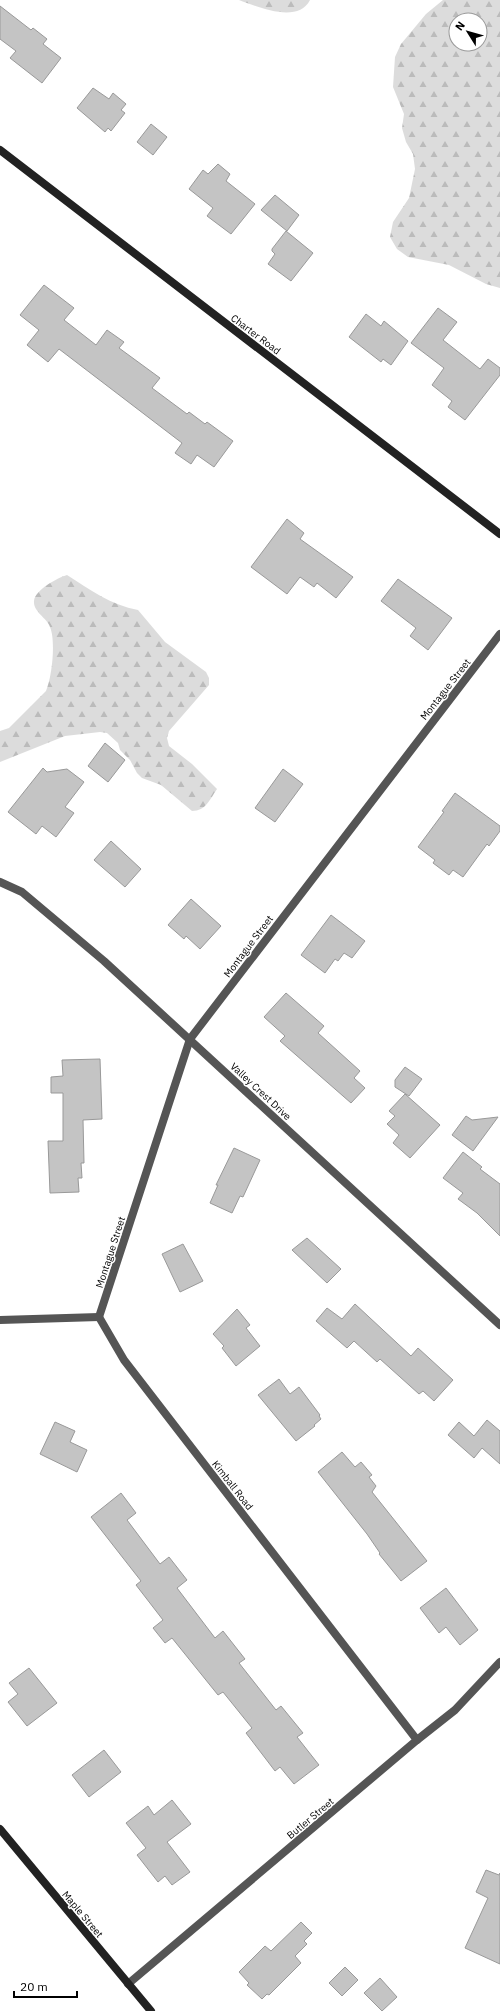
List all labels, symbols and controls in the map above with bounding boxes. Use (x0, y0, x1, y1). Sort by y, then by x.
north arrow (448, 12, 488, 52)
text: N (452, 19, 468, 33)
street label: Charter Road (228, 311, 283, 357)
street label: Montague Street (417, 656, 474, 723)
street label: Montague Street (221, 912, 276, 980)
street label: Valley Crest Drive (228, 1060, 294, 1123)
street label: Montague Street (93, 1214, 128, 1290)
street label: Kimball Road (209, 1458, 256, 1513)
street label: Butler Street (284, 1795, 337, 1842)
street label: Maple Street (59, 1888, 106, 1941)
scale bar (14, 1973, 77, 1999)
text: 20 m (20, 1979, 48, 1994)

